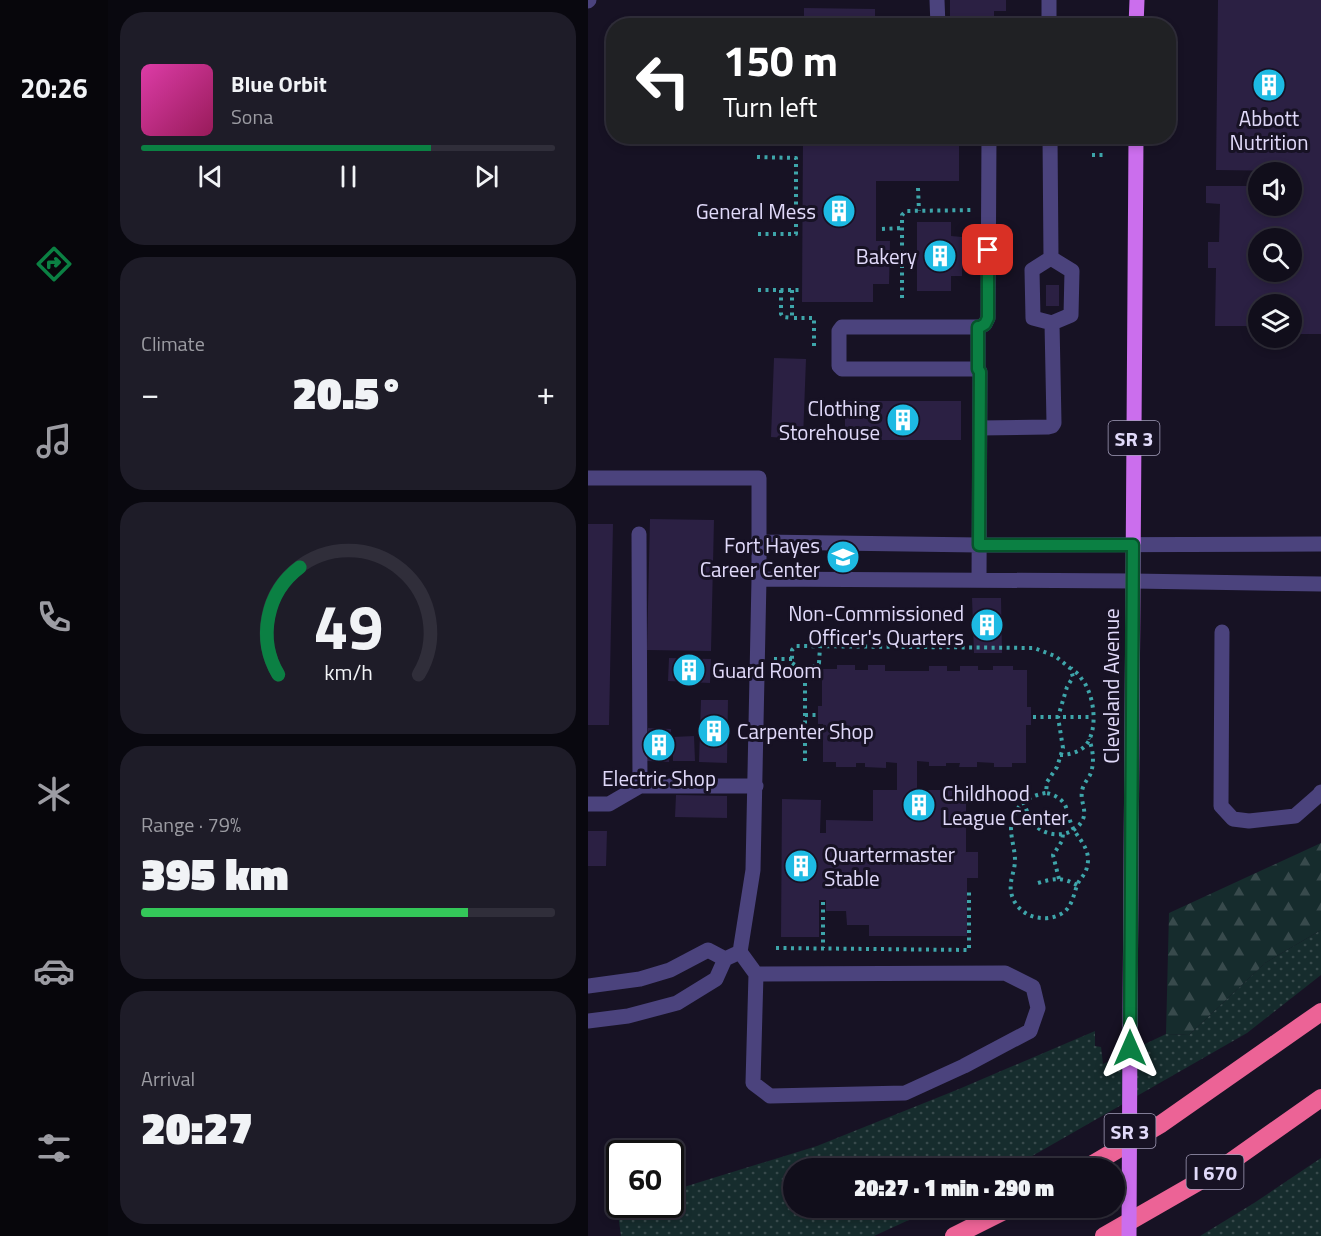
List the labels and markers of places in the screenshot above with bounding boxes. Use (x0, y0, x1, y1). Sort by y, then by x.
building icon: Abbott Nutrition (1251, 67, 1287, 103)
place label: Abbott Nutrition (1230, 102, 1308, 158)
building icon: General Mess (821, 193, 857, 229)
place label: General Mess (696, 195, 816, 227)
pin (962, 224, 1013, 275)
building icon: Bakery (922, 238, 958, 274)
place label: Bakery (856, 240, 917, 272)
place label: Clothing Storehouse (779, 392, 880, 448)
building icon: Clothing Storehouse (885, 402, 921, 438)
place label: Fort Hayes Career Center (700, 529, 820, 585)
school or university icon: Fort Hayes Career Center (825, 539, 861, 575)
place label: Non-Commissioned Officer's Quarters (788, 597, 964, 653)
building icon: Non-Commissioned Officer's Quarters (969, 607, 1005, 643)
building icon: Guard Room (671, 652, 707, 688)
place label: Guard Room (712, 654, 822, 686)
building icon: Carpenter Shop (696, 713, 732, 749)
place label: Carpenter Shop (737, 715, 874, 747)
building icon: Electric Shop (641, 727, 677, 763)
place label: Electric Shop (602, 762, 716, 794)
place label: Childhood League Center (942, 777, 1069, 833)
building icon: Childhood League Center (901, 787, 937, 823)
place label: Quartermaster Stable (824, 838, 955, 894)
building icon: Quartermaster Stable (783, 848, 819, 884)

